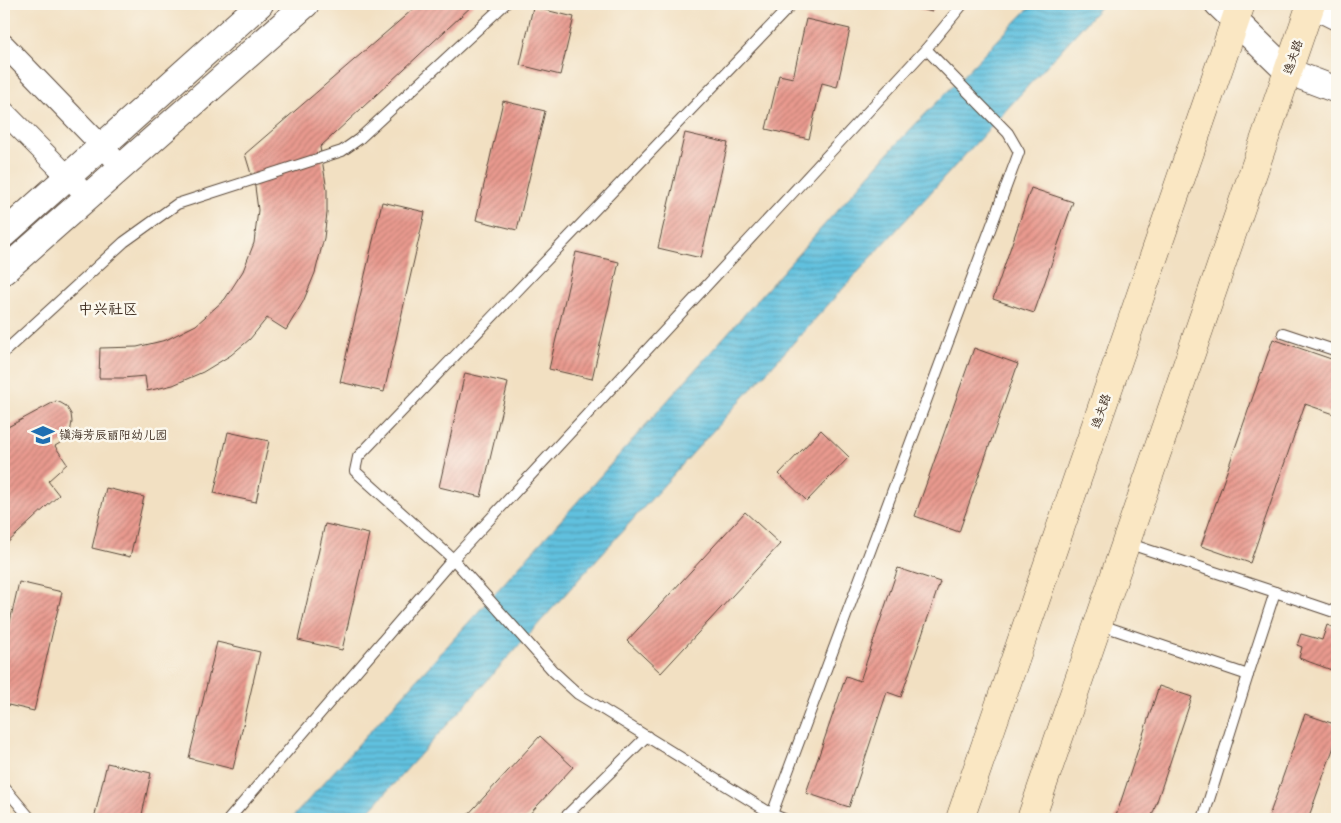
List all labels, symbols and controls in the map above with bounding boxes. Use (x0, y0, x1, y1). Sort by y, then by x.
street label: 逸夫路 (1280, 37, 1305, 76)
district label: 中兴社区 (78, 299, 138, 318)
street label: 逸夫路 (1088, 391, 1113, 430)
school or university icon: 镇海芳辰丽阳幼儿园 (30, 422, 56, 448)
place label: 镇海芳辰丽阳幼儿园 (59, 427, 167, 442)

